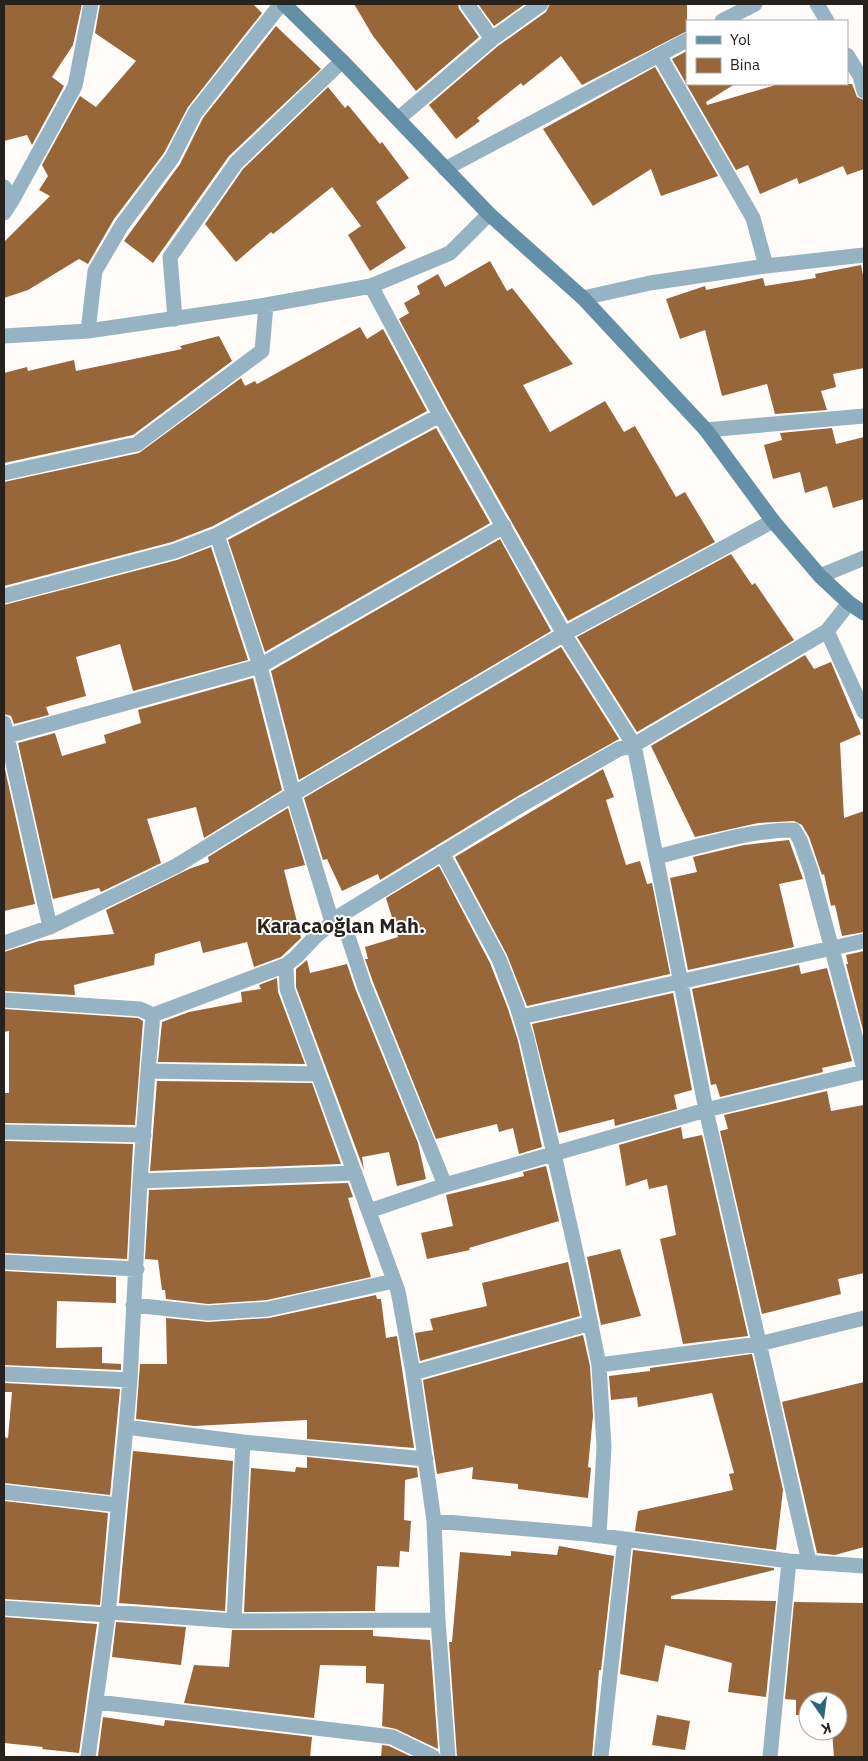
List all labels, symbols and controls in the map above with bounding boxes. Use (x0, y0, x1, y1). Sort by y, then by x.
legend (686, 20, 848, 85)
text: Yol (730, 30, 751, 49)
text: Bina (730, 55, 760, 74)
district label: Karacaoğlan Mah. (257, 912, 425, 939)
north arrow (798, 1691, 848, 1741)
text: K (819, 1719, 833, 1739)

